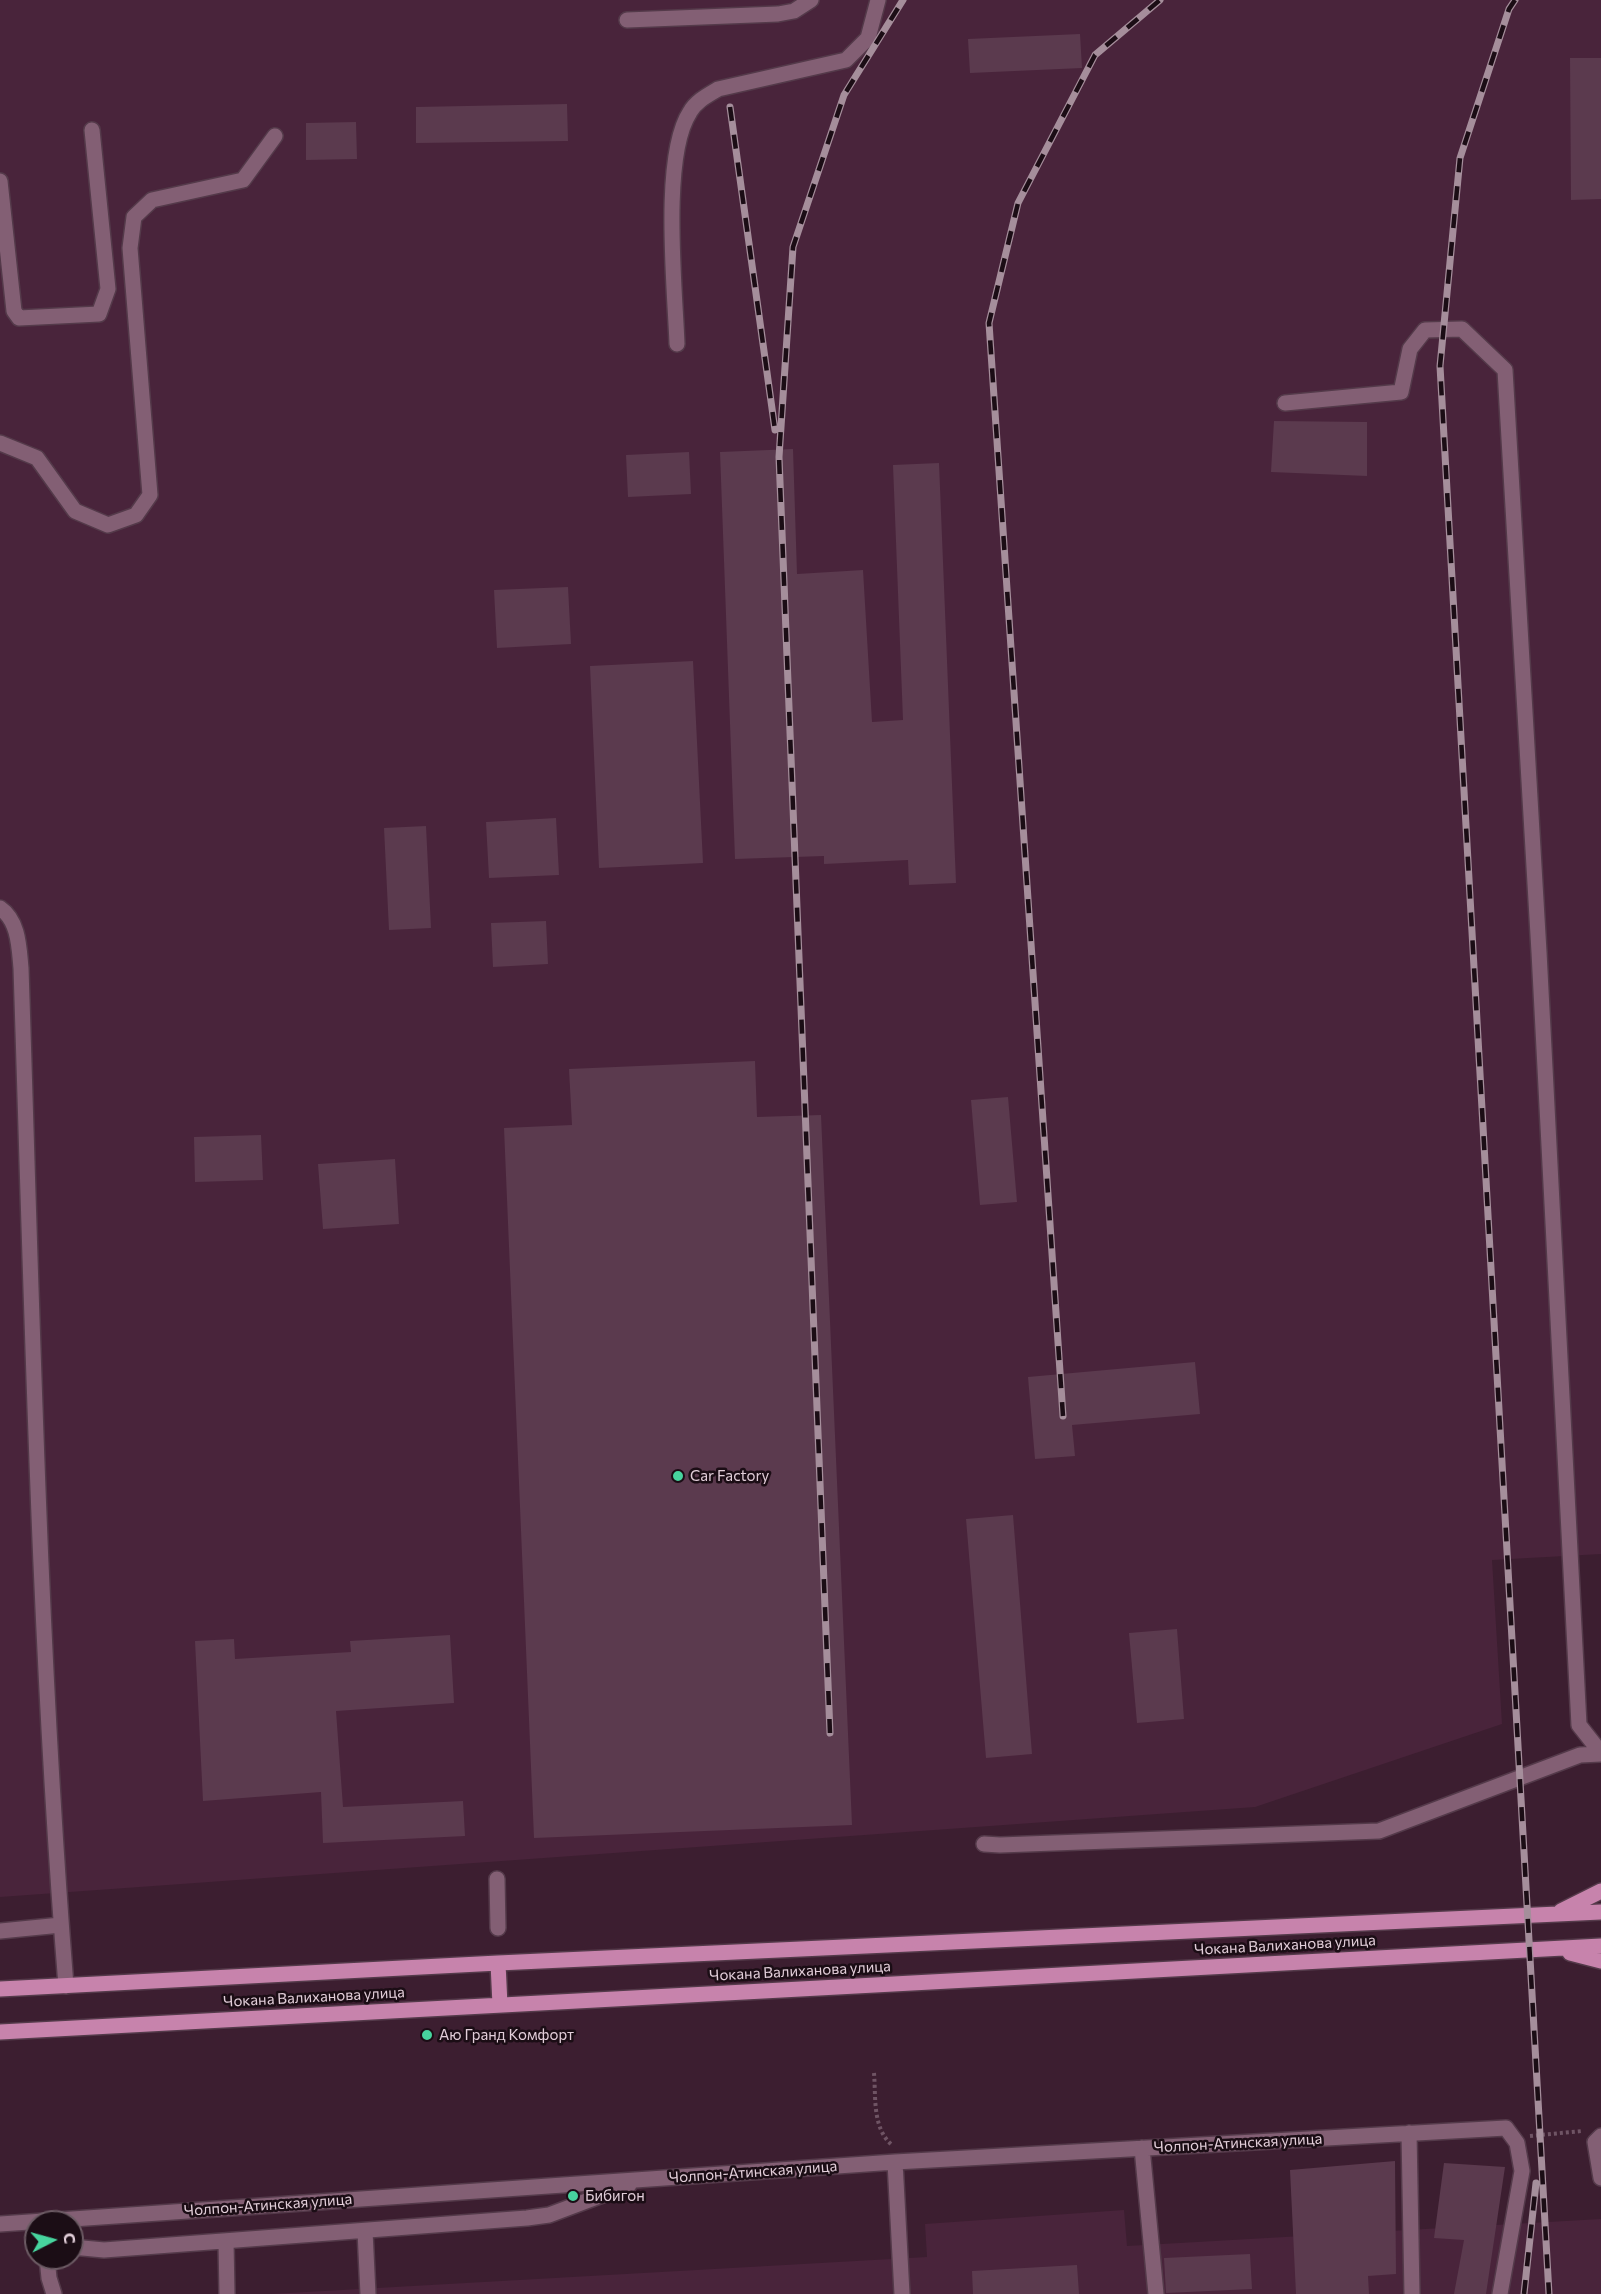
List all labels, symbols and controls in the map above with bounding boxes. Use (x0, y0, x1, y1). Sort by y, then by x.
place label: Car Factory (690, 1467, 769, 1485)
marker: Car Factory (671, 1469, 685, 1483)
street label: Чокана Валиханова улица (1194, 1931, 1376, 1959)
street label: Чокана Валиханова улица (709, 1957, 891, 1985)
street label: Чокана Валиханова улица (223, 1983, 405, 2011)
place label: Аю Гранд Комфорт (439, 2026, 574, 2044)
marker: Аю Гранд Комфорт (420, 2028, 434, 2042)
street label: Чолпон-Атинская улица (1153, 2130, 1323, 2156)
street label: Чолпон-Атинская улица (668, 2157, 838, 2187)
place label: Бибигон (585, 2187, 645, 2205)
marker: Бибигон (566, 2189, 580, 2203)
street label: Чолпон-Атинская улица (183, 2190, 353, 2220)
north arrow (24, 2210, 84, 2270)
text: С (60, 2232, 80, 2245)

